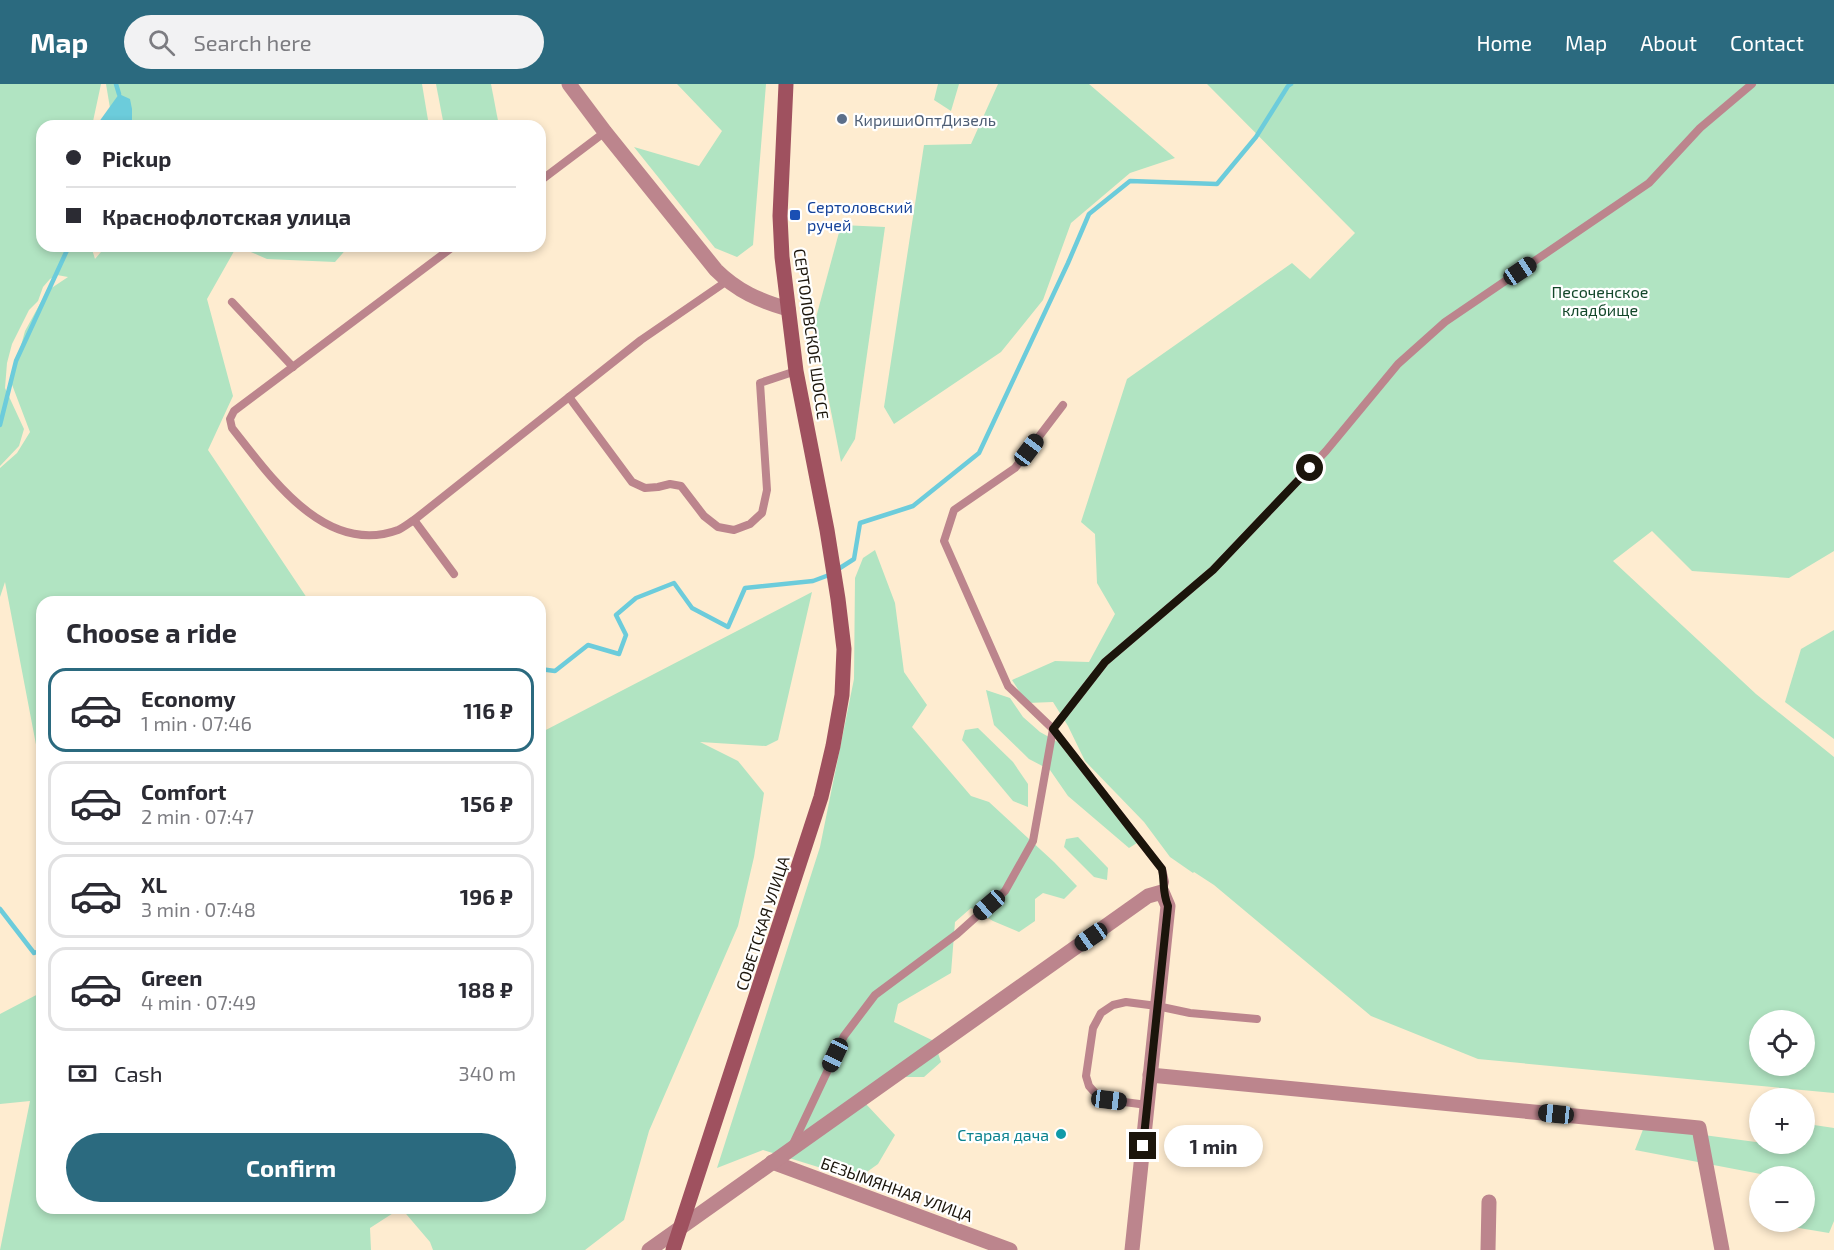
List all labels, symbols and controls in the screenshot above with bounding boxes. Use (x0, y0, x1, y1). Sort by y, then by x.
search box (124, 15, 544, 69)
text: Map (30, 25, 88, 59)
icon: search (145, 26, 178, 59)
text: Search here (193, 29, 312, 55)
text: Home (1476, 30, 1532, 55)
text: Map (1565, 30, 1607, 55)
text: About (1640, 30, 1697, 55)
text: Contact (1730, 30, 1804, 55)
place label: КиришиОптДизель (854, 110, 996, 129)
marker: КиришиОптДизель (835, 112, 849, 126)
text: Pickup (102, 145, 171, 171)
place label: Сертоловский ручей (807, 197, 913, 235)
text: Краснофлотская улица (102, 203, 351, 229)
marker: Сертоловский ручей (788, 208, 802, 222)
street label: СЕРТОЛОВСКОЕ ШОССЕ (791, 247, 833, 421)
car (1500, 253, 1540, 289)
park label: Песоченское кладбище (1552, 282, 1648, 319)
car (1011, 430, 1047, 470)
route start (1296, 454, 1323, 481)
text: Choose a ride (66, 616, 237, 648)
icon: car (69, 683, 123, 737)
text: Economy (141, 685, 236, 711)
text: 116 ₽ (463, 697, 513, 723)
text: 1 min · 07:46 (141, 711, 252, 735)
icon: car (69, 776, 123, 830)
text: Comfort (141, 778, 226, 804)
text: 156 ₽ (461, 790, 513, 816)
text: 2 min · 07:47 (141, 804, 254, 828)
street label: СОВЕТСКАЯ УЛИЦА (731, 853, 793, 993)
icon: car (69, 869, 123, 923)
text: XL (141, 871, 167, 897)
text: 196 ₽ (460, 883, 513, 909)
car (970, 886, 1008, 924)
text: 3 min · 07:48 (141, 897, 256, 921)
car (1071, 919, 1111, 955)
icon: car (69, 962, 123, 1016)
text: Green (141, 964, 203, 990)
text: 188 ₽ (458, 976, 513, 1002)
text: 4 min · 07:49 (141, 990, 256, 1014)
map controls (1749, 1010, 1815, 1232)
button: locate (1749, 1010, 1815, 1076)
car (819, 1035, 851, 1075)
icon: cash (66, 1057, 99, 1090)
text: Cash (114, 1060, 163, 1086)
text: 340 m (459, 1061, 516, 1085)
button: + (1749, 1088, 1815, 1154)
car (1090, 1089, 1128, 1111)
car (1537, 1103, 1575, 1125)
place label: Старая дача (957, 1125, 1049, 1144)
callout: 1 min (1164, 1125, 1263, 1167)
marker: Старая дача (1054, 1127, 1068, 1141)
route end (1129, 1132, 1156, 1159)
button: Confirm (66, 1133, 516, 1202)
text: 1 min (1189, 1134, 1238, 1158)
street label: БЕЗЫМЯННАЯ УЛИЦА (818, 1153, 976, 1225)
button: − (1749, 1166, 1815, 1232)

